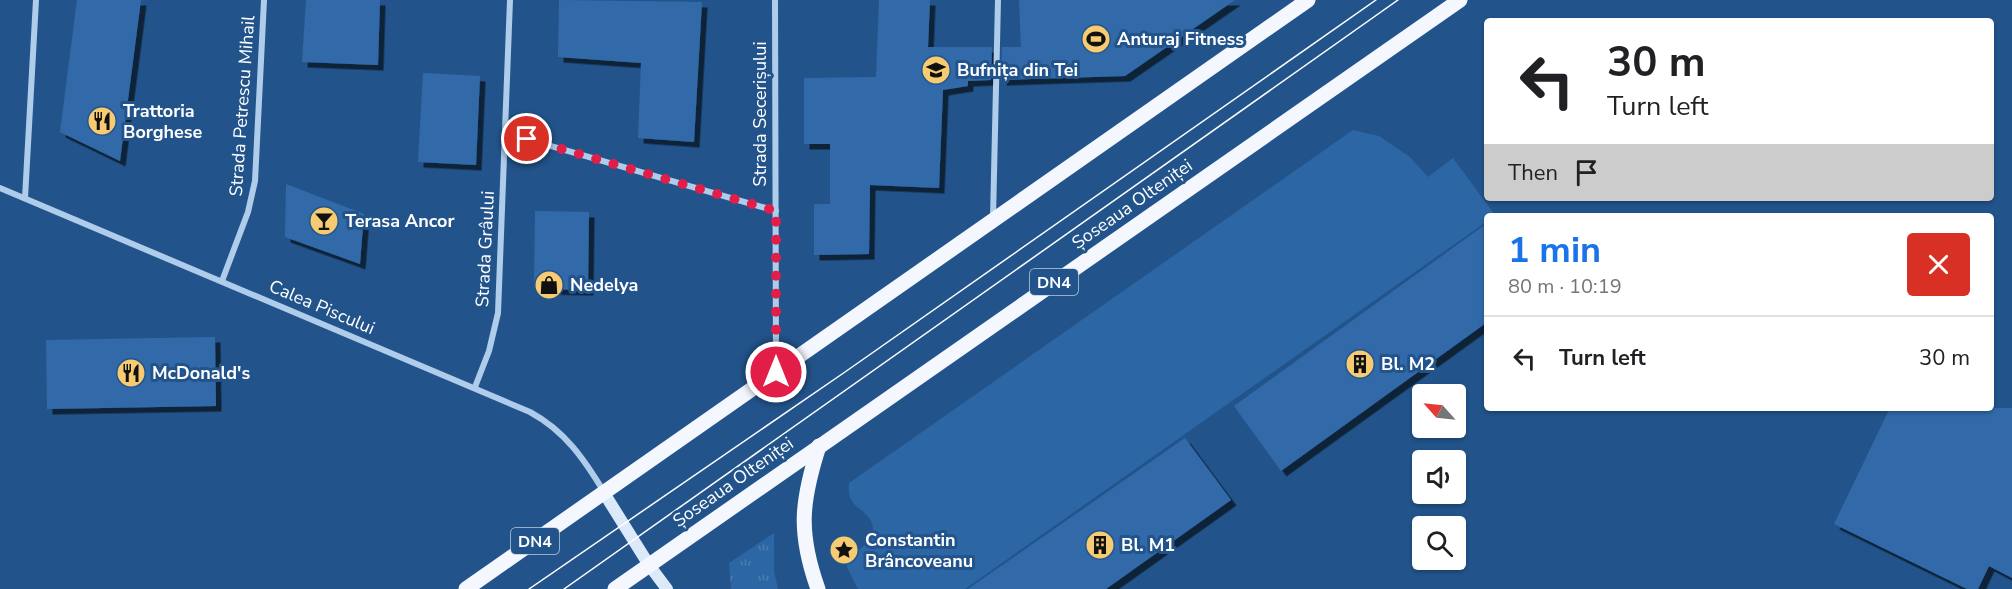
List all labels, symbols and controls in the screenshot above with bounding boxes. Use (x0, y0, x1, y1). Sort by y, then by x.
street label: Strada Petrescu Mihail (224, 14, 260, 197)
sports icon: Anturaj Fitness (1080, 23, 1112, 55)
place label: Anturaj Fitness (1117, 27, 1244, 51)
text: 30 m (1607, 34, 1706, 91)
street label: Strada Secerișului (748, 41, 772, 187)
icon: left (1508, 42, 1586, 120)
school or university icon: Bufnița din Tei (920, 54, 952, 86)
place label: Bufnița din Tei (957, 58, 1078, 82)
text: Turn left (1607, 88, 1708, 125)
place label: Trattoria Borghese (123, 99, 203, 144)
restaurant icon: Trattoria Borghese (86, 105, 118, 137)
pin (501, 113, 552, 164)
icon: arrive (510, 122, 543, 155)
street label: Șoseaua Olteniței (1067, 153, 1197, 255)
icon: arrive (1570, 156, 1603, 189)
text: Then (1508, 158, 1558, 188)
street label: Strada Grâului (470, 190, 500, 308)
bar icon: Terasa Ancor (308, 205, 340, 237)
place label: Terasa Ancor (345, 209, 455, 233)
text: 1 min (1508, 226, 1601, 275)
button: close (1907, 233, 1970, 296)
shop icon: Nedelya (533, 269, 565, 301)
road number: DN4 (1030, 269, 1078, 295)
place label: Nedelya (570, 273, 638, 297)
text: 80 m · 10:19 (1508, 273, 1622, 300)
street label: Calea Piscului (265, 274, 379, 340)
position arrow (744, 340, 808, 404)
icon: left (1508, 342, 1541, 375)
text: Turn left (1559, 343, 1646, 373)
text: 30 m (1919, 343, 1970, 373)
building icon: Bl. M2 (1344, 348, 1376, 380)
place label: Bl. M2 (1381, 352, 1435, 376)
restaurant icon: McDonald's (115, 357, 147, 389)
place label: McDonald's (152, 361, 250, 385)
north arrow (1412, 384, 1466, 438)
map controls (1412, 384, 1466, 570)
street label: Șoseaua Olteniței (668, 431, 798, 533)
button: sound (1412, 450, 1466, 504)
button: search (1412, 516, 1466, 570)
road number: DN4 (511, 528, 559, 554)
place label: Constantin Brâncoveanu (865, 528, 973, 573)
building icon: Bl. M1 (1084, 529, 1116, 561)
place label: Bl. M1 (1121, 533, 1175, 557)
place icon: Constantin Brâncoveanu (828, 534, 860, 566)

